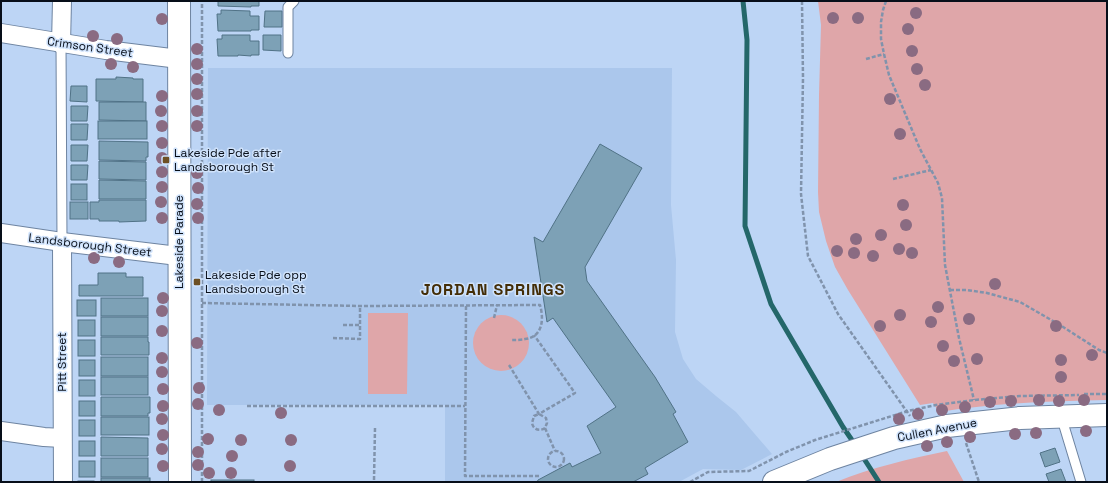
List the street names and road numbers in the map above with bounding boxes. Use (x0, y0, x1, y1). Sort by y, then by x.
street label: Crimson Street (46, 33, 134, 61)
street label: Lakeside Parade (171, 195, 187, 289)
street label: Landsborough Street (28, 230, 152, 260)
street label: Pitt Street (54, 332, 70, 392)
street label: Cullen Avenue (896, 414, 978, 446)

